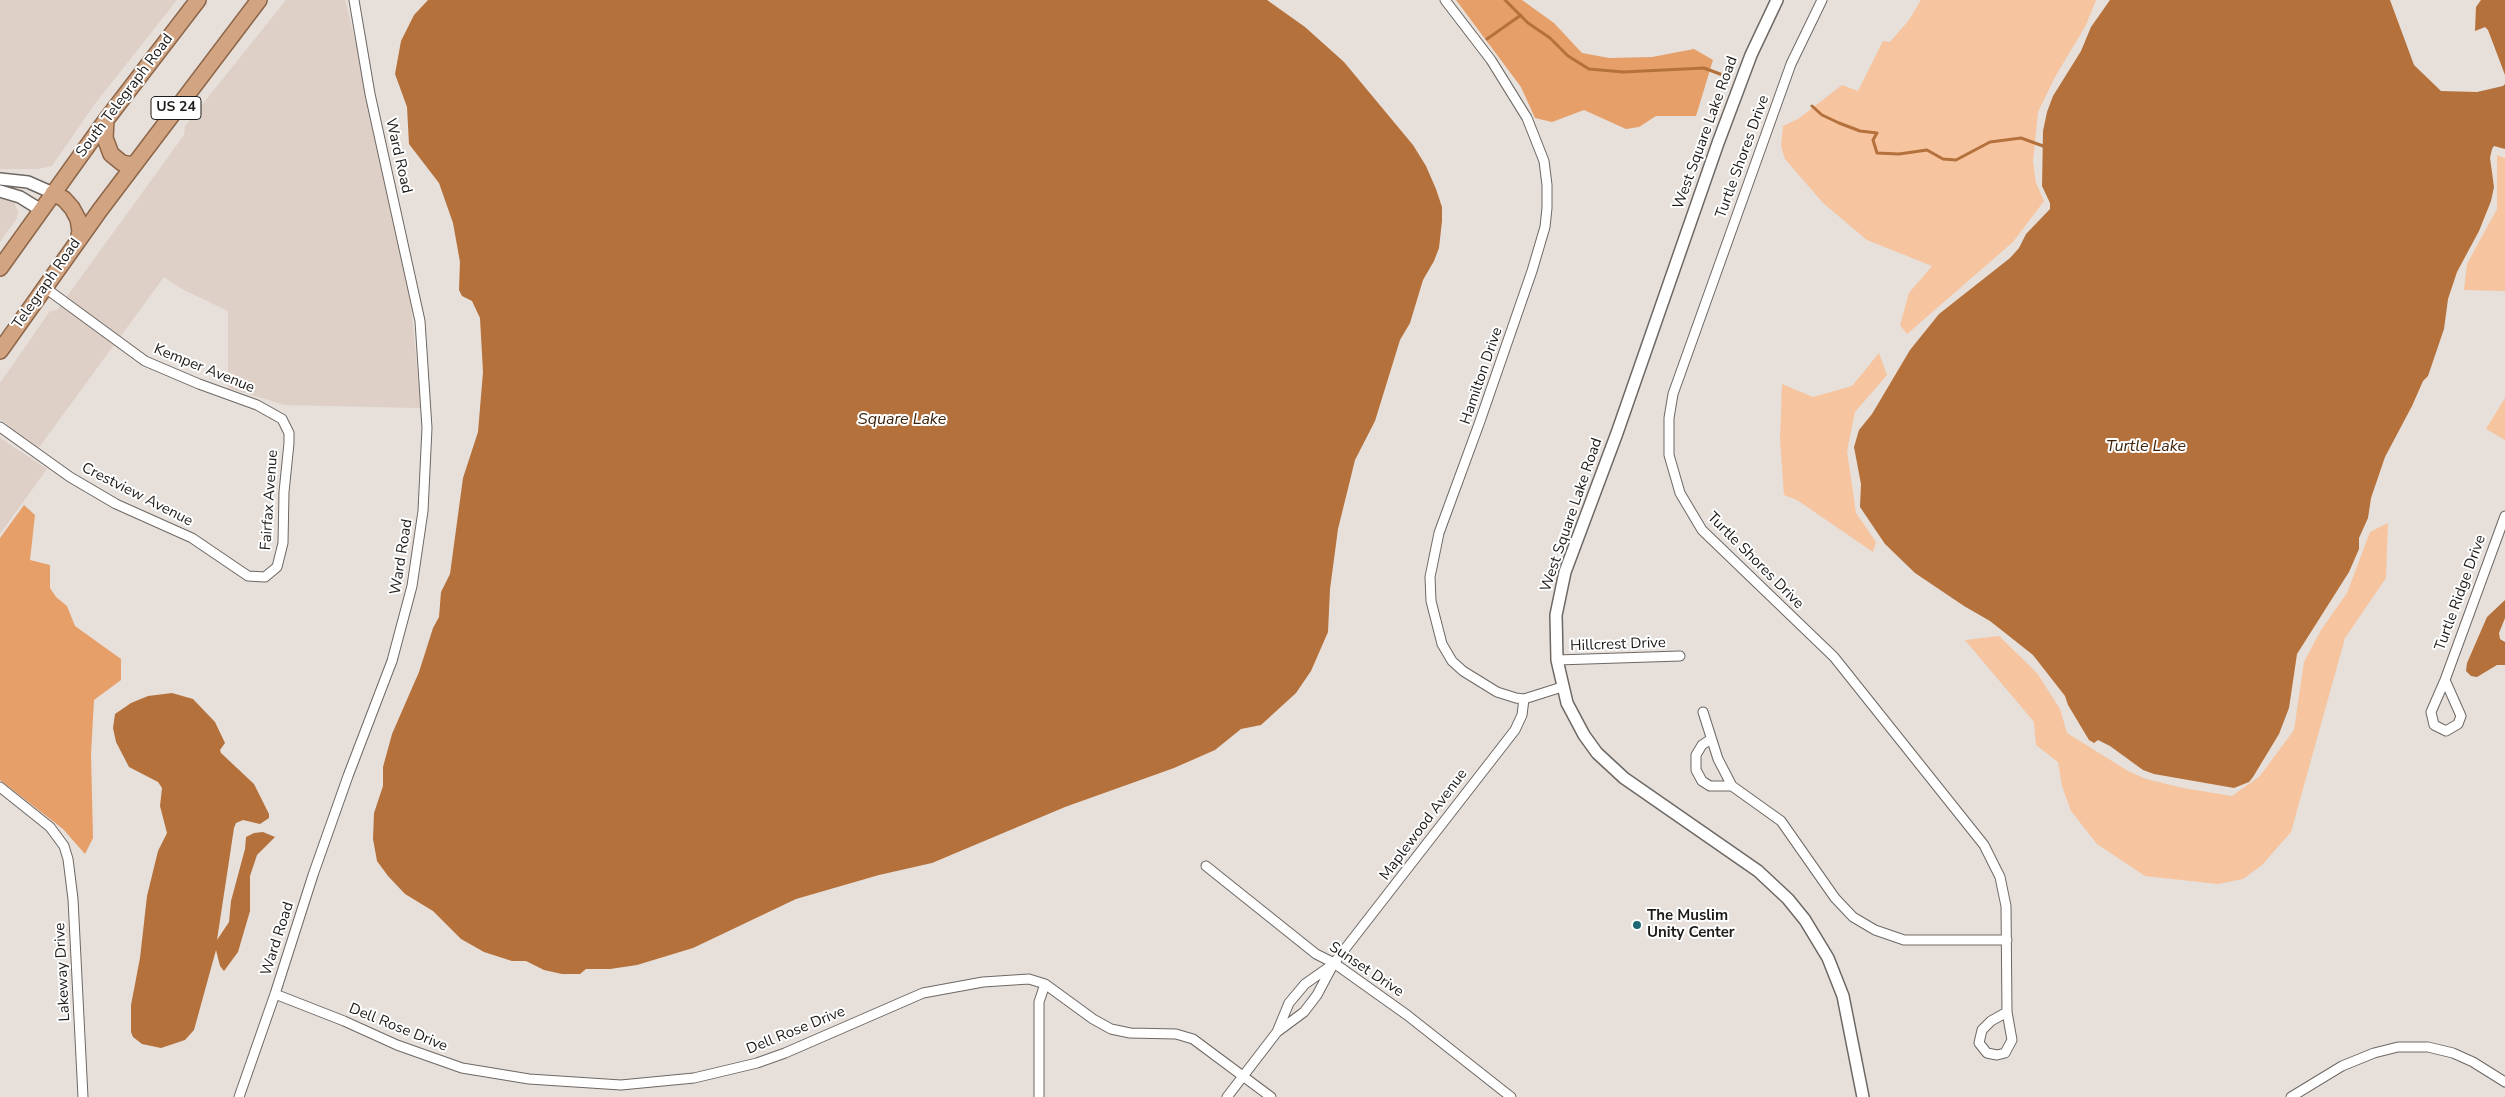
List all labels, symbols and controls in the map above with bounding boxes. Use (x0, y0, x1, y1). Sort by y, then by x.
street label: South Telegraph Road (73, 31, 177, 161)
street label: West Square Lake Road (1670, 54, 1742, 212)
street label: Turtle Shores Drive (1712, 93, 1774, 221)
road number: US 24 (151, 96, 201, 120)
street label: Ward Road (381, 117, 415, 195)
street label: Telegraph Road (9, 235, 85, 333)
street label: Hamilton Drive (1457, 325, 1507, 427)
street label: Kemper Avenue (151, 341, 257, 397)
water label: Square Lake (858, 410, 946, 430)
street label: West Square Lake Road (1537, 436, 1607, 594)
water label: Turtle Lake (2106, 437, 2186, 457)
street label: Fairfax Avenue (258, 449, 282, 551)
street label: Crestview Avenue (78, 459, 196, 531)
street label: Turtle Shores Drive (1703, 509, 1807, 613)
street label: Ward Road (387, 518, 417, 596)
street label: Turtle Ridge Drive (2432, 533, 2490, 653)
street label: Hillcrest Drive (1570, 634, 1666, 656)
street label: Maplewood Avenue (1376, 766, 1472, 884)
street label: Ward Road (258, 900, 298, 978)
place label: The Muslim Unity Center (1647, 907, 1735, 942)
marker: The Muslim Unity Center (1631, 919, 1643, 931)
street label: Lakeway Drive (51, 922, 75, 1022)
street label: Sunset Drive (1325, 938, 1407, 1002)
street label: Dell Rose Drive (346, 1000, 450, 1056)
street label: Dell Rose Drive (744, 1003, 848, 1059)

